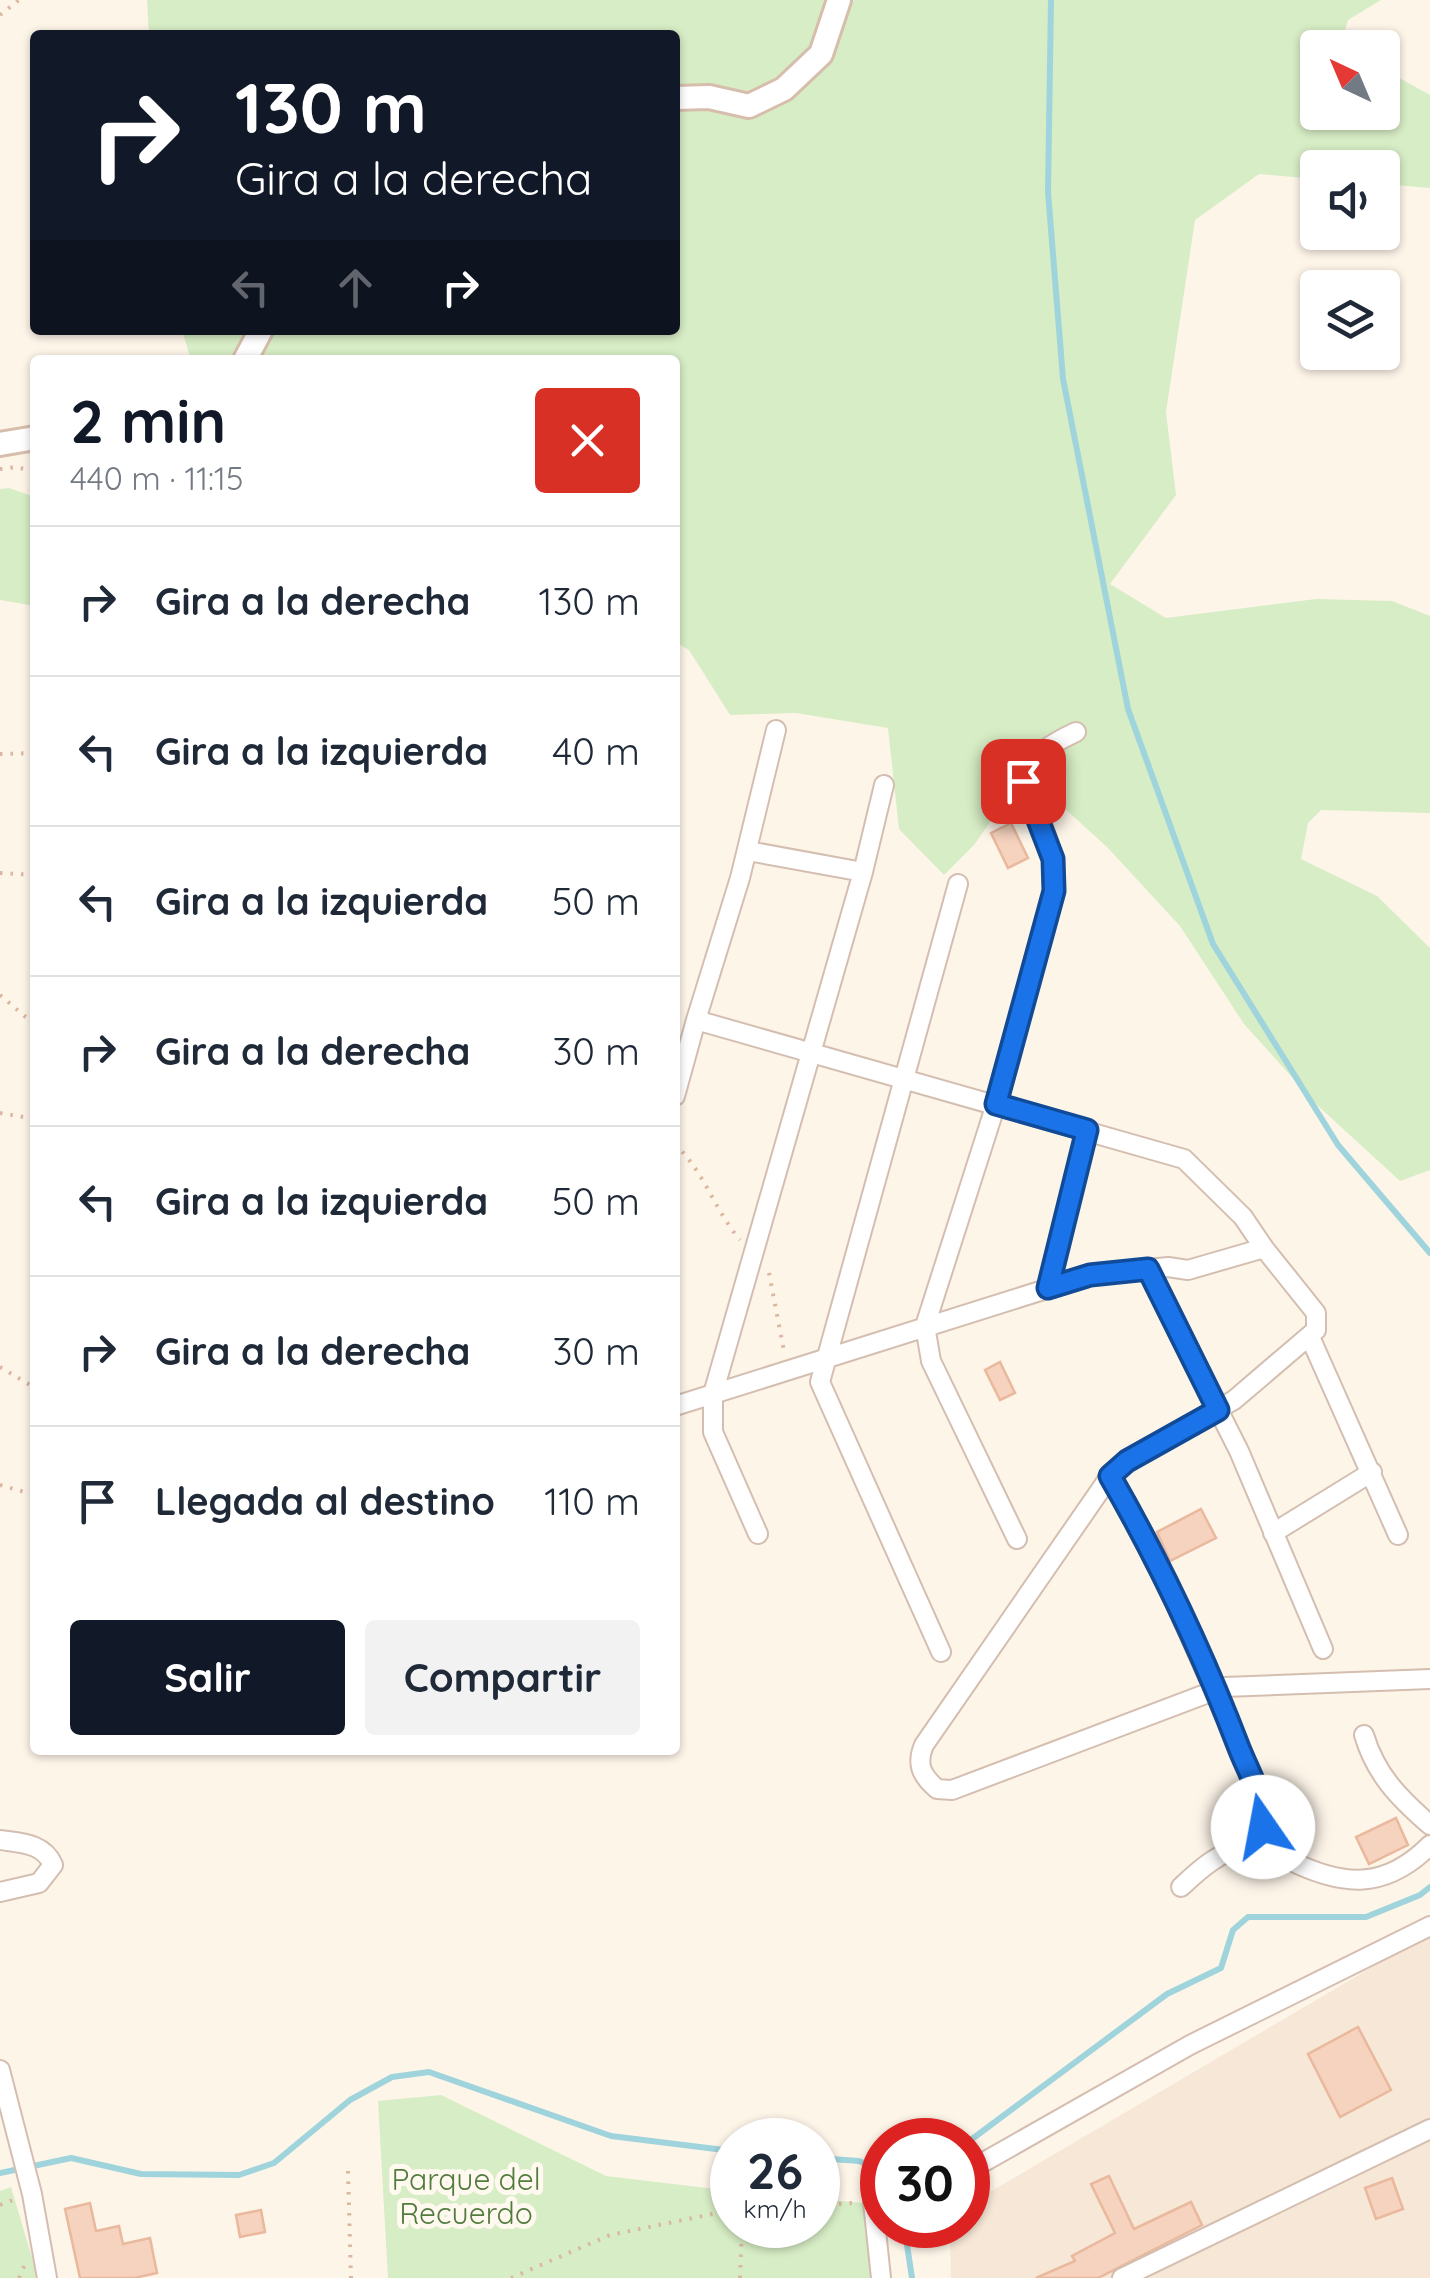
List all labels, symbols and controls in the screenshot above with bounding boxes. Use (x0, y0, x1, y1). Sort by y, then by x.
north arrow (1300, 30, 1400, 130)
map controls (1300, 30, 1400, 370)
text: 130 m (235, 63, 427, 151)
icon: right (70, 70, 200, 200)
text: Gira a la derecha (235, 150, 592, 206)
button: sound (1300, 150, 1400, 250)
icon: left (223, 260, 278, 315)
icon: ahead (328, 260, 383, 315)
icon: right (433, 260, 488, 315)
button: layers (1300, 270, 1400, 370)
text: 2 min (70, 383, 226, 458)
button: close (535, 388, 640, 493)
text: 440 m · 11:15 (70, 458, 243, 498)
icon: right (70, 574, 125, 629)
text: Gira a la derecha (155, 577, 470, 625)
text: 130 m (538, 577, 640, 625)
icon: left (70, 724, 125, 779)
text: Gira a la izquierda (155, 727, 488, 775)
text: 40 m (552, 727, 640, 775)
pin (981, 739, 1066, 824)
icon: arrive (996, 754, 1051, 809)
icon: left (70, 874, 125, 929)
text: Gira a la izquierda (155, 877, 488, 925)
text: 50 m (552, 877, 640, 925)
icon: right (70, 1024, 125, 1079)
text: Gira a la derecha (155, 1027, 470, 1075)
text: 30 m (552, 1027, 640, 1075)
icon: left (70, 1174, 125, 1229)
text: Gira a la izquierda (155, 1177, 488, 1225)
text: 50 m (552, 1177, 640, 1225)
icon: right (70, 1324, 125, 1379)
text: Gira a la derecha (155, 1327, 470, 1375)
text: 30 m (552, 1327, 640, 1375)
icon: arrive (70, 1474, 125, 1529)
text: Llegada al destino (155, 1477, 495, 1525)
text: 110 m (544, 1477, 640, 1525)
button: Salir (70, 1620, 345, 1735)
button: Compartir (365, 1620, 640, 1735)
position arrow (1211, 1775, 1315, 1879)
speed limit sign: 30 (860, 2118, 990, 2248)
text: 26 (747, 2139, 803, 2202)
park label: Parque del Recuerdo (391, 2160, 541, 2232)
text: km/h (743, 2193, 807, 2224)

